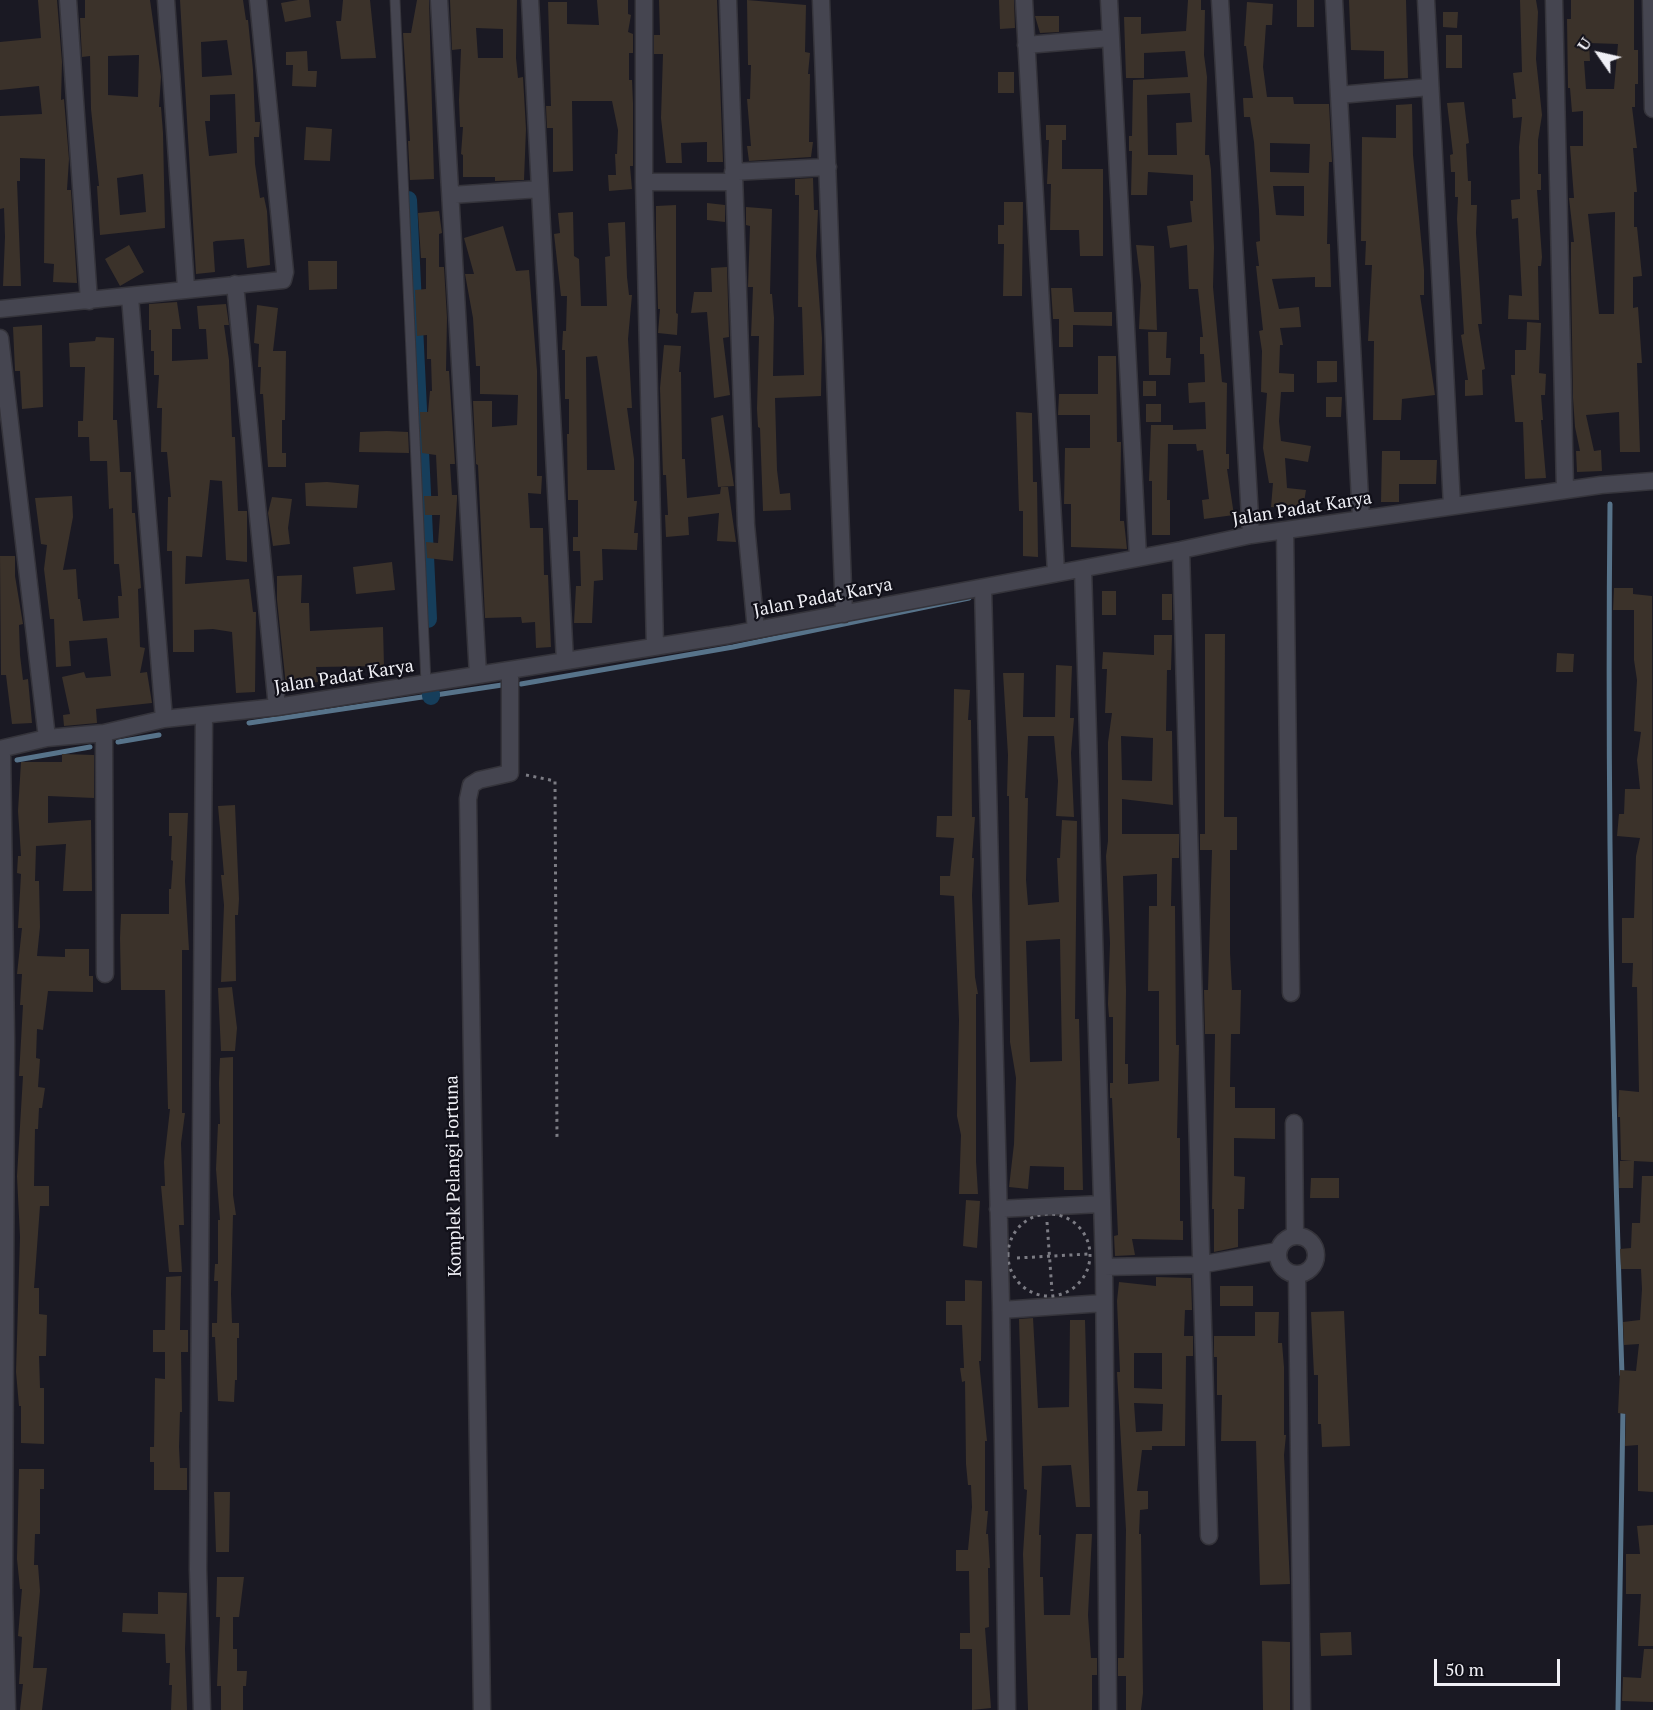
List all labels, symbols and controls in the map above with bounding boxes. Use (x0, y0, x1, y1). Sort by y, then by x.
north arrow (1569, 24, 1629, 84)
text: U (1572, 33, 1596, 55)
street label: Jalan Padat Karya (1231, 487, 1373, 531)
street label: Jalan Padat Karya (752, 574, 894, 622)
street label: Jalan Padat Karya (273, 655, 415, 699)
street label: Komplek Pelangi Fortuna (441, 1075, 467, 1277)
scale bar (1437, 1647, 1563, 1685)
text: 50 m (1445, 1657, 1484, 1681)

